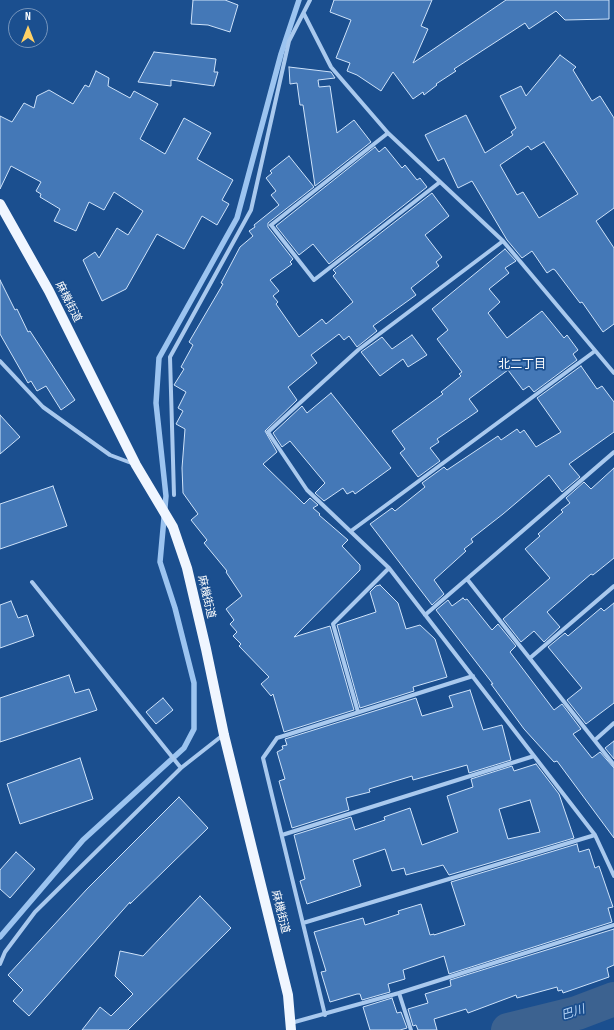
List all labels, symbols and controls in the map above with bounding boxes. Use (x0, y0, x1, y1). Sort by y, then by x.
north arrow (8, 8, 48, 48)
text: N (25, 10, 31, 23)
street label: 麻機街道 (52, 279, 84, 325)
district label: 北二丁目 (498, 358, 546, 372)
street label: 麻機街道 (195, 574, 217, 620)
street label: 麻機街道 (268, 889, 292, 935)
water label: 巴川 (559, 1003, 587, 1023)

